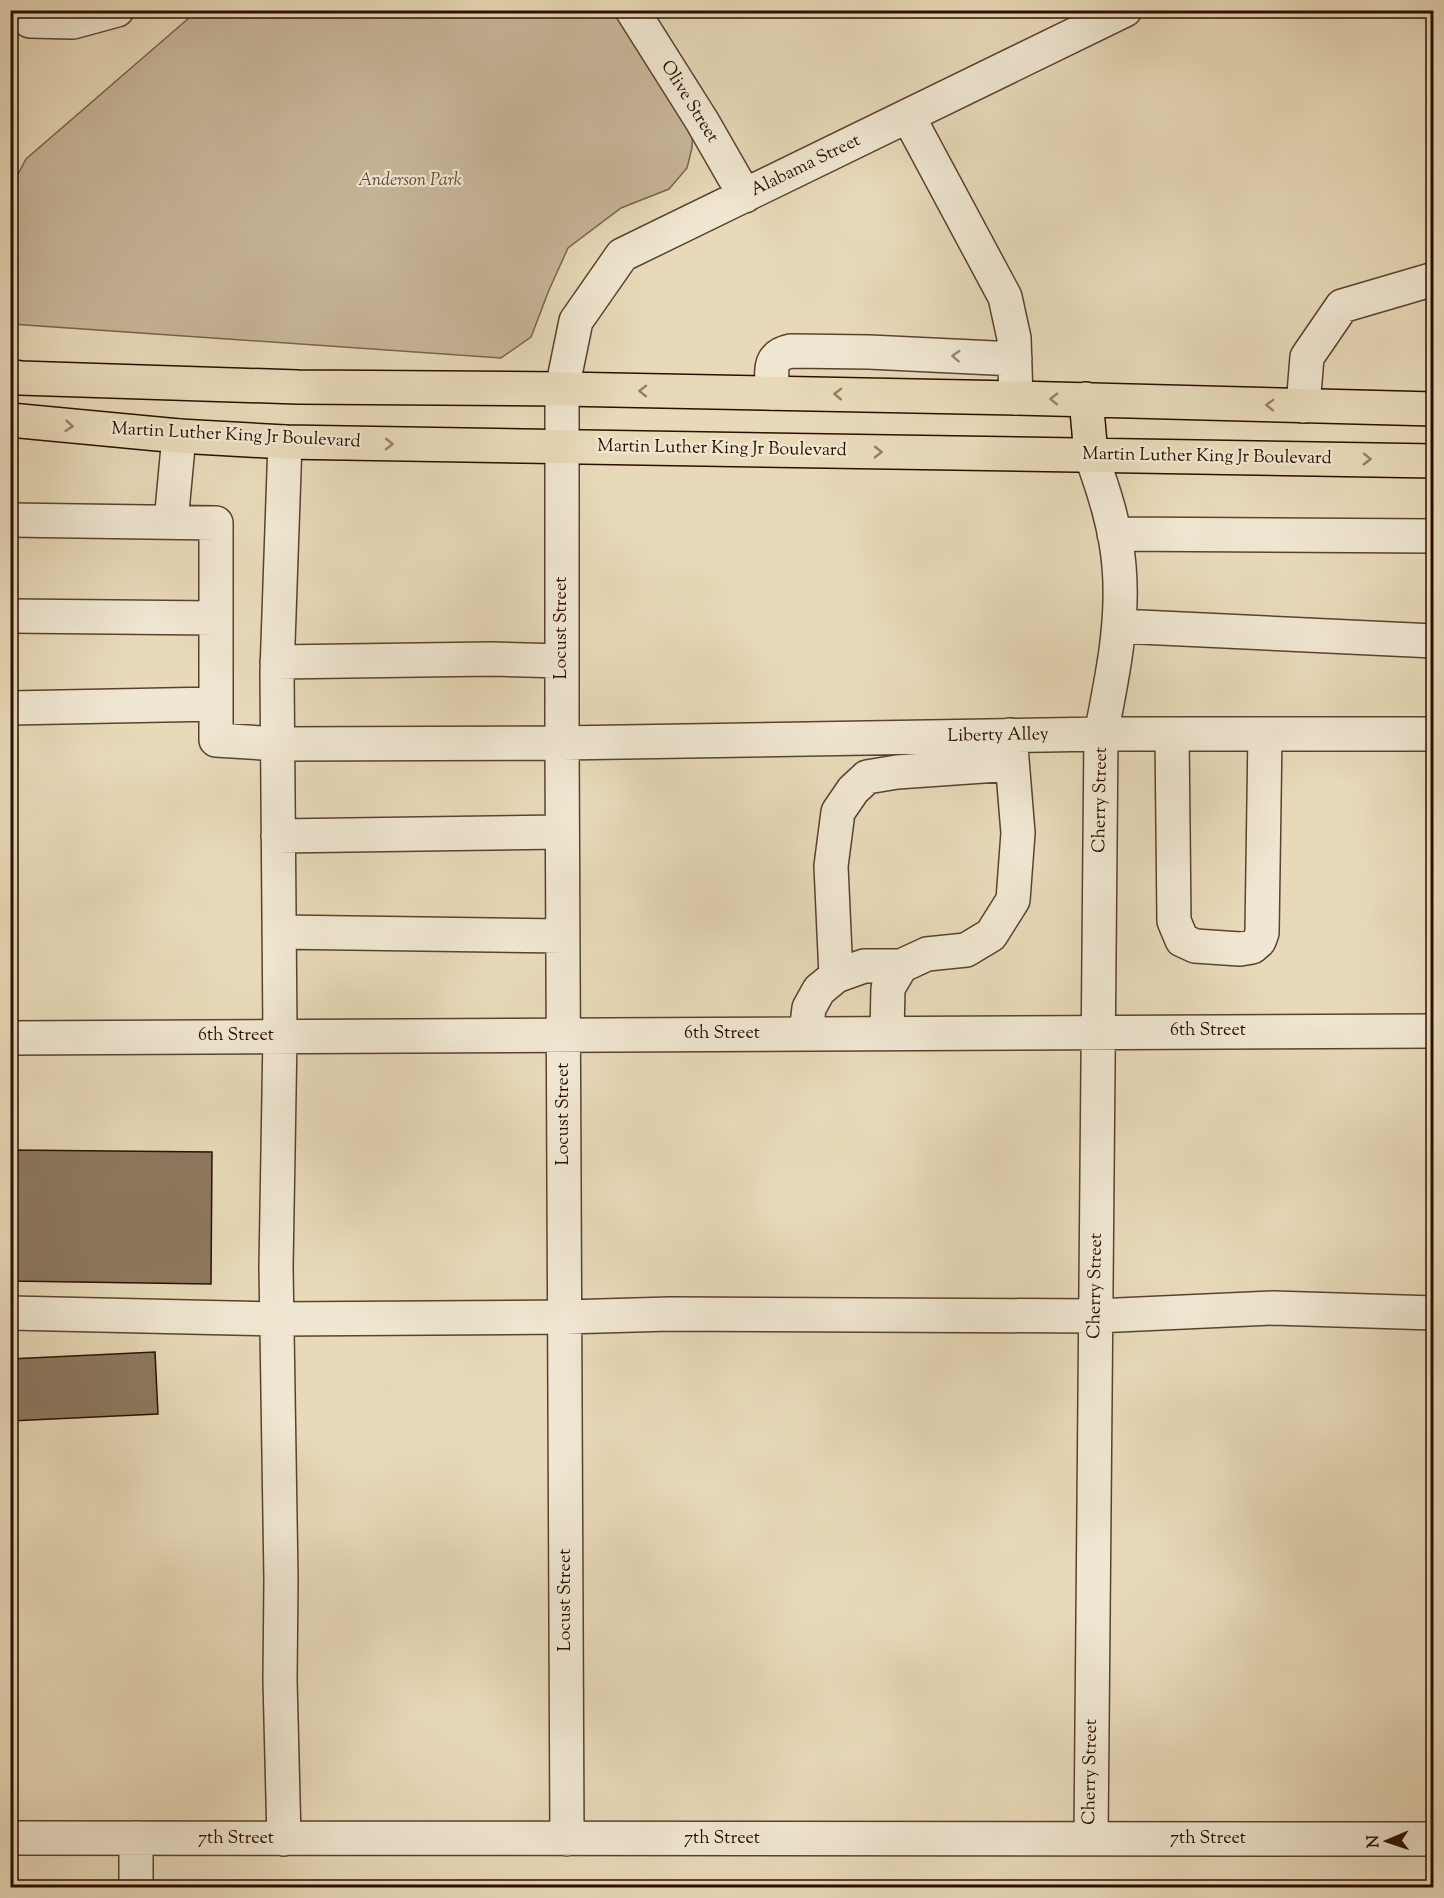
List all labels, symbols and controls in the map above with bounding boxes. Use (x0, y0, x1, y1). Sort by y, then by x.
street label: Olive Street (653, 56, 725, 148)
street label: Alabama Street (747, 128, 865, 204)
park label: Anderson Park (358, 168, 462, 194)
one-way arrow (952, 350, 961, 362)
one-way arrow (639, 385, 648, 397)
one-way arrow (834, 388, 843, 401)
one-way arrow (1050, 392, 1059, 405)
one-way arrow (1266, 398, 1275, 411)
street label: Martin Luther King Jr Boulevard (111, 416, 361, 456)
one-way arrow (64, 419, 73, 432)
street label: Martin Luther King Jr Boulevard (597, 434, 847, 464)
one-way arrow (385, 437, 394, 450)
street label: Martin Luther King Jr Boulevard (1082, 442, 1332, 472)
one-way arrow (873, 446, 882, 458)
one-way arrow (1362, 453, 1371, 466)
street label: Locust Street (549, 577, 575, 679)
street label: Liberty Alley (947, 722, 1049, 750)
street label: Cherry Street (1087, 747, 1115, 853)
street label: 6th Street (1170, 1018, 1246, 1044)
street label: 6th Street (684, 1021, 760, 1047)
street label: 6th Street (198, 1023, 274, 1049)
street label: Locust Street (551, 1063, 577, 1165)
street label: Cherry Street (1082, 1233, 1110, 1339)
street label: Locust Street (553, 1549, 579, 1651)
street label: Cherry Street (1077, 1719, 1105, 1825)
north arrow (1357, 1811, 1417, 1871)
street label: 7th Street (198, 1826, 274, 1852)
street label: 7th Street (684, 1826, 760, 1852)
street label: 7th Street (1170, 1826, 1246, 1852)
text: N (1363, 1834, 1386, 1848)

